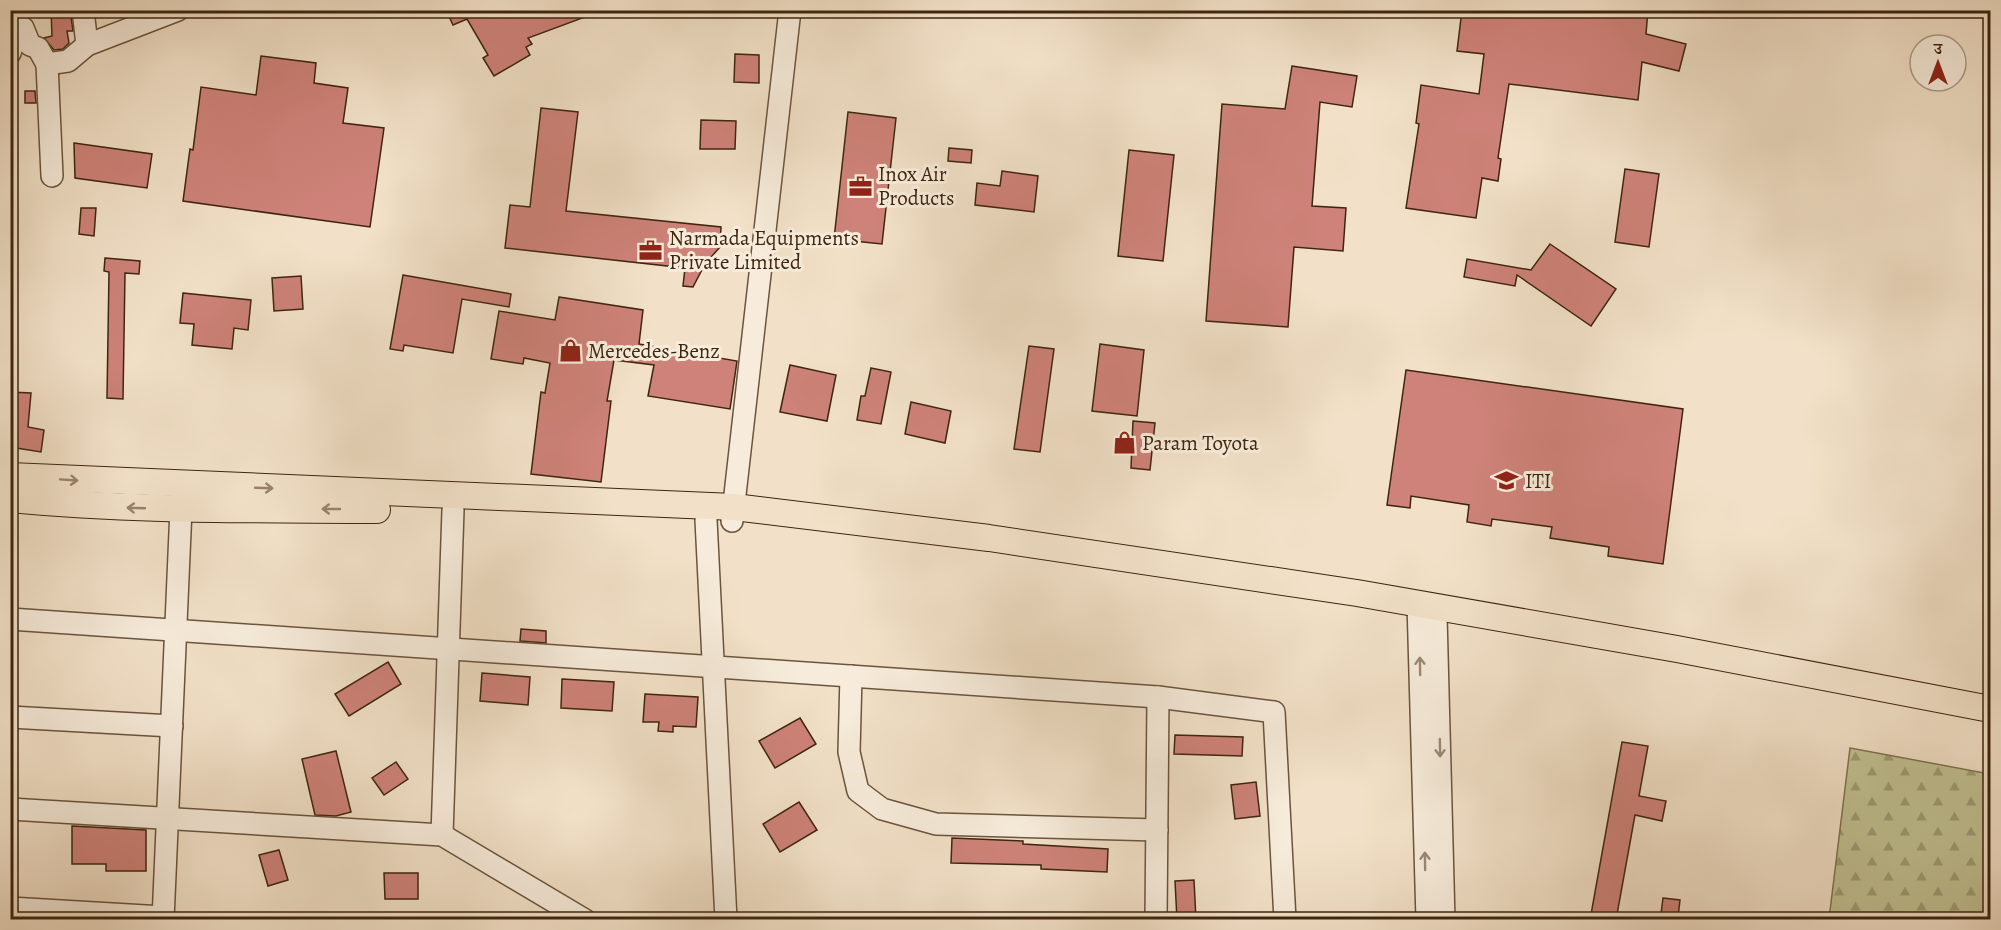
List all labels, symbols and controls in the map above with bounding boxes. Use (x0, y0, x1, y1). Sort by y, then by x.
north arrow (1908, 33, 1968, 93)
text: उ (1933, 38, 1944, 60)
place label: Inox Air Products (878, 160, 955, 212)
office icon: Inox Air Products (847, 173, 873, 199)
place label: Narmada Equipments Private Limited (669, 224, 859, 276)
office icon: Narmada Equipments Private Limited (638, 237, 664, 263)
place label: Mercedes-Benz (588, 337, 720, 365)
shop icon: Mercedes-Benz (557, 338, 583, 364)
place label: Param Toyota (1142, 429, 1259, 457)
shop icon: Param Toyota (1111, 430, 1137, 456)
place label: ITI (1525, 467, 1551, 495)
school or university icon: ITI (1494, 468, 1520, 494)
one-way arrow (58, 475, 78, 486)
one-way arrow (253, 483, 273, 494)
one-way arrow (127, 502, 147, 513)
one-way arrow (322, 503, 342, 515)
one-way arrow (1414, 657, 1426, 677)
one-way arrow (1434, 738, 1445, 758)
one-way arrow (1419, 852, 1431, 872)

